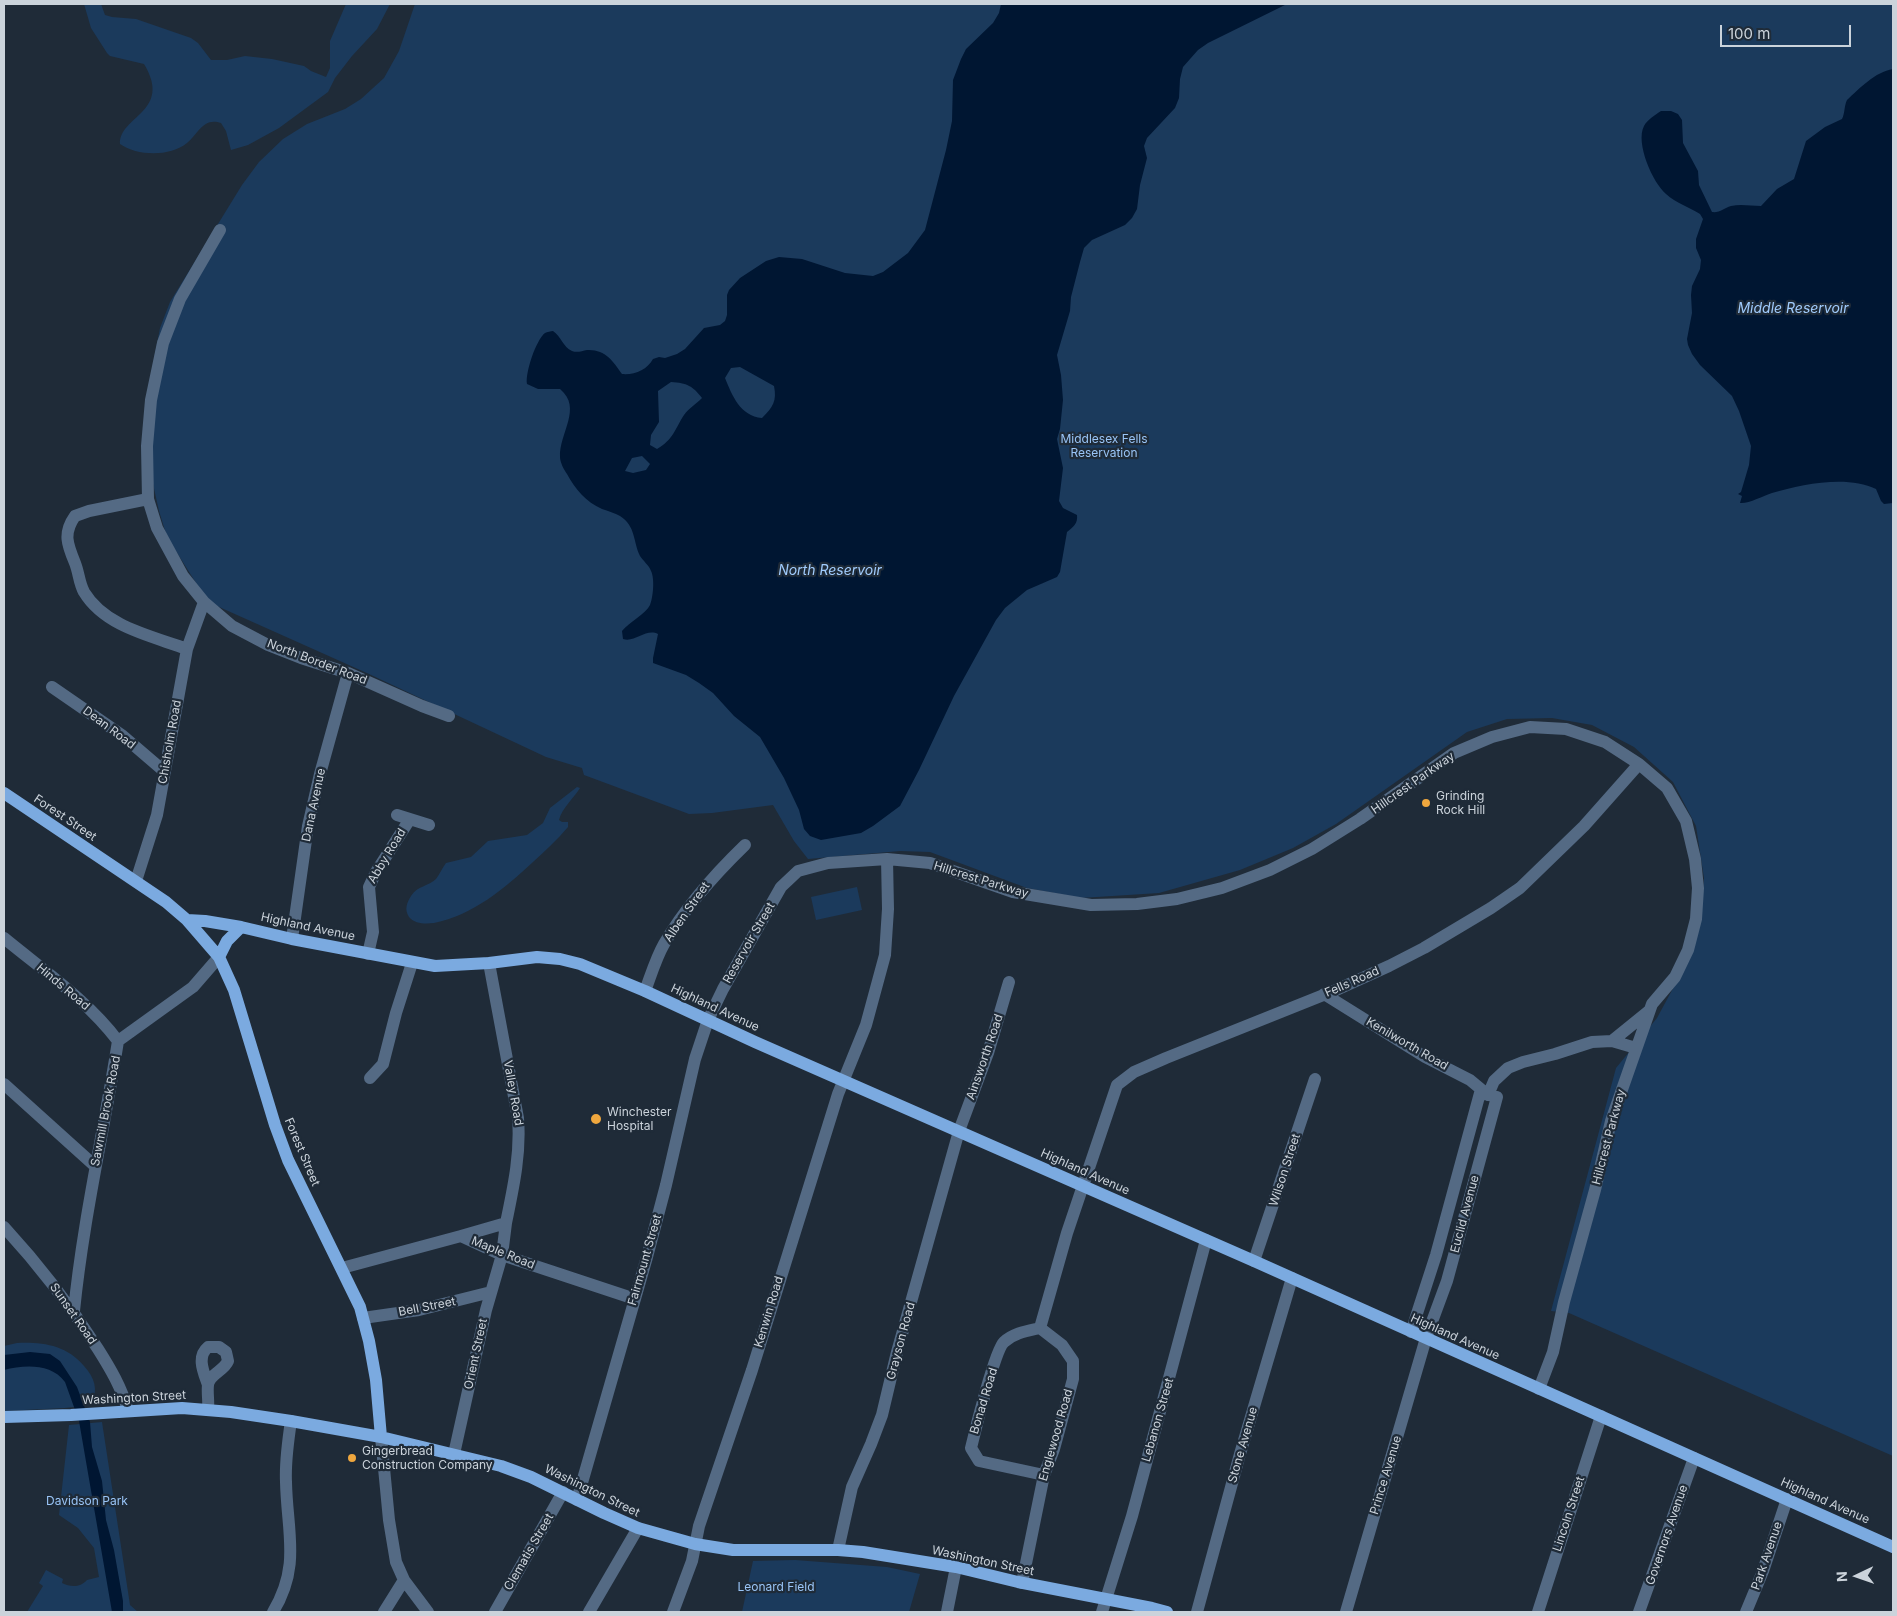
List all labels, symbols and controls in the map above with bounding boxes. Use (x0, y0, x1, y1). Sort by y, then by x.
scale bar (1722, 15, 1853, 47)
text: 100 m (1728, 24, 1770, 43)
water label: Middle Reservoir (1737, 301, 1849, 317)
park label: Middlesex Fells Reservation (1060, 432, 1148, 460)
water label: North Reservoir (778, 563, 882, 579)
street label: North Border Road (265, 636, 369, 688)
street label: Chisholm Road (156, 699, 184, 785)
street label: Dean Road (80, 704, 138, 752)
street label: Hillcrest Parkway (1369, 749, 1457, 817)
street label: Dana Avenue (299, 767, 329, 843)
place label: Grinding Rock Hill (1436, 789, 1485, 817)
street label: Forest Street (31, 792, 99, 844)
marker: Grinding Rock Hill (1420, 797, 1432, 809)
street label: Abby Road (365, 826, 409, 886)
street label: Hillcrest Parkway (932, 859, 1030, 901)
street label: Alben Street (661, 879, 713, 945)
street label: Reservoir Street (720, 900, 778, 986)
street label: Highland Avenue (260, 910, 356, 944)
street label: Hinds Road (34, 961, 92, 1013)
street label: Fells Road (1323, 964, 1381, 1000)
street label: Highland Avenue (669, 981, 761, 1035)
street label: Ainsworth Road (964, 1012, 1006, 1102)
street label: Kenilworth Road (1363, 1015, 1451, 1073)
street label: Sawmill Brook Road (88, 1054, 124, 1168)
street label: Valley Road (500, 1059, 526, 1127)
street label: Hillcrest Parkway (1589, 1088, 1629, 1186)
place label: Winchester Hospital (607, 1105, 671, 1133)
marker: Winchester Hospital (589, 1112, 603, 1126)
street label: Forest Street (281, 1116, 323, 1188)
street label: Wilson Street (1266, 1132, 1304, 1208)
street label: Highland Avenue (1038, 1146, 1132, 1198)
street label: Euclid Avenue (1448, 1174, 1482, 1254)
street label: Fairmount Street (625, 1213, 665, 1307)
street label: Maple Road (469, 1234, 537, 1272)
street label: Kenwin Road (751, 1275, 787, 1349)
street label: Sunset Road (47, 1281, 99, 1347)
street label: Bell Street (397, 1294, 457, 1320)
street label: Grayson Road (884, 1301, 918, 1381)
street label: Highland Avenue (1408, 1311, 1502, 1363)
street label: Orient Street (461, 1317, 491, 1391)
street label: Bonad Road (967, 1366, 1001, 1436)
street label: Lebanon Street (1139, 1376, 1177, 1464)
street label: Englewood Road (1036, 1387, 1076, 1483)
street label: Washington Street (82, 1388, 186, 1408)
street label: Stone Avenue (1225, 1405, 1261, 1485)
street label: Prince Avenue (1367, 1434, 1405, 1516)
place label: Gingerbread Construction Company (362, 1444, 493, 1472)
marker: Gingerbread Construction Company (346, 1452, 358, 1464)
street label: Washington Street (542, 1462, 642, 1520)
street label: Lincoln Street (1550, 1475, 1588, 1553)
street label: Highland Avenue (1778, 1475, 1872, 1527)
street label: Governors Avenue (1643, 1483, 1691, 1587)
park label: Davidson Park (46, 1494, 128, 1508)
street label: Clematis Street (501, 1511, 557, 1593)
street label: Park Avenue (1749, 1520, 1785, 1592)
street label: Washington Street (931, 1543, 1035, 1579)
north arrow (1832, 1551, 1882, 1601)
text: N (1833, 1571, 1850, 1583)
park label: Leonard Field (737, 1580, 815, 1594)

